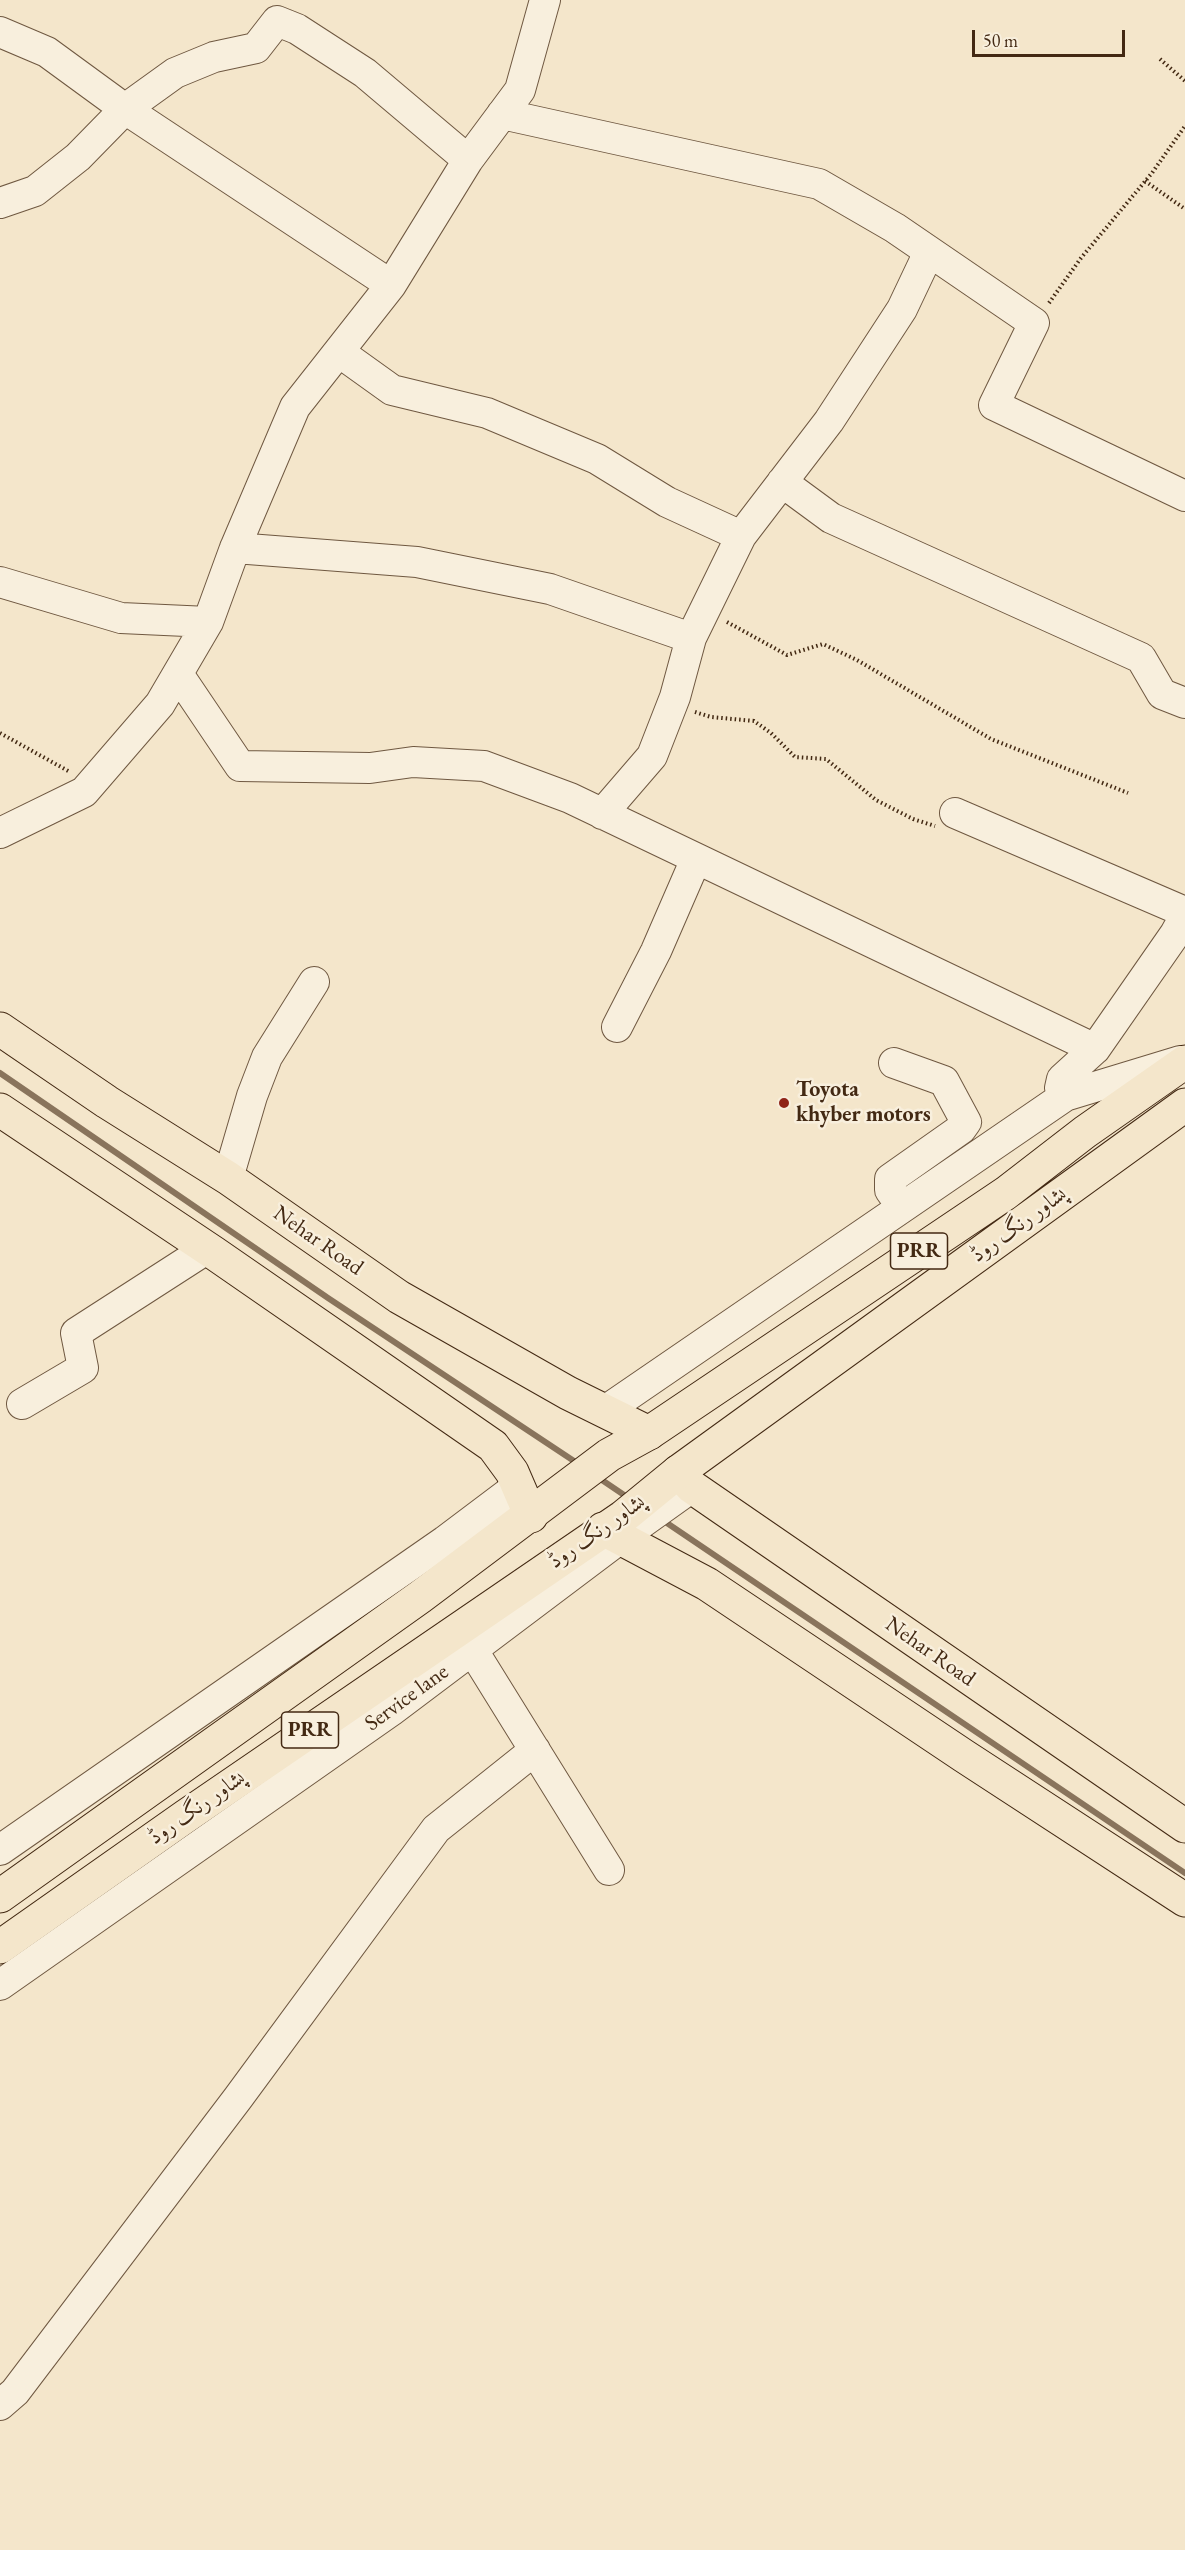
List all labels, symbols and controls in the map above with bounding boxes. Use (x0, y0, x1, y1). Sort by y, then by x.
scale bar (975, 18, 1128, 56)
text: 50 m (983, 29, 1018, 52)
place label: Toyota khyber motors (796, 1077, 931, 1128)
marker: Toyota khyber motors (777, 1096, 791, 1110)
street label: پشاور رنگ روڈ (966, 1181, 1072, 1269)
street label: Nehar Road (268, 1200, 368, 1282)
road number: PRR (890, 1233, 948, 1269)
street label: پشاور رنگ روڈ (543, 1489, 651, 1575)
street label: Nehar Road (880, 1611, 980, 1693)
street label: Service lane (360, 1659, 454, 1737)
road number: PRR (282, 1712, 338, 1748)
street label: پشاور رنگ روڈ (143, 1765, 251, 1851)

